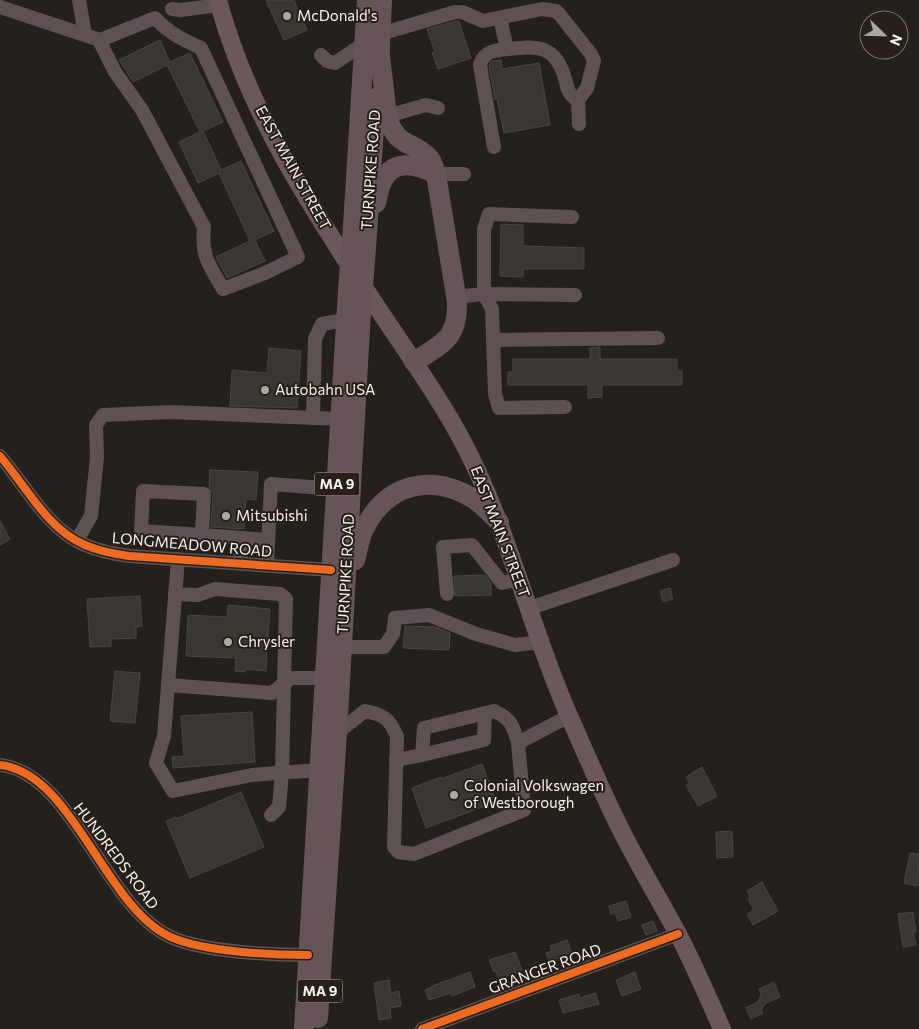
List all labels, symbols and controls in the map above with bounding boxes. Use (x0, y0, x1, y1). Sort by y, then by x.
place label: McDonald's (297, 6, 378, 24)
marker: McDonald's (281, 10, 293, 22)
north arrow (859, 10, 909, 60)
text: N (887, 32, 906, 48)
street label: EAST MAIN STREET (252, 102, 336, 233)
street label: TURNPIKE ROAD (357, 109, 383, 231)
place label: Autobahn USA (275, 380, 375, 398)
marker: Autobahn USA (259, 384, 271, 396)
street label: EAST MAIN STREET (468, 463, 534, 600)
road number: MA 9 (314, 472, 360, 496)
place label: Mitsubishi (236, 506, 308, 524)
marker: Mitsubishi (220, 510, 232, 522)
street label: TURNPIKE ROAD (333, 513, 357, 635)
street label: LONGMEADOW ROAD (111, 528, 273, 560)
place label: Chrysler (238, 632, 295, 650)
marker: Chrysler (222, 636, 234, 648)
place label: Colonial Volkswagen of Westborough (464, 776, 604, 811)
marker: Colonial Volkswagen of Westborough (448, 789, 460, 801)
street label: HUNDREDS ROAD (71, 798, 163, 912)
street label: GRANGER ROAD (486, 939, 603, 997)
road number: MA 9 (298, 979, 342, 1002)

